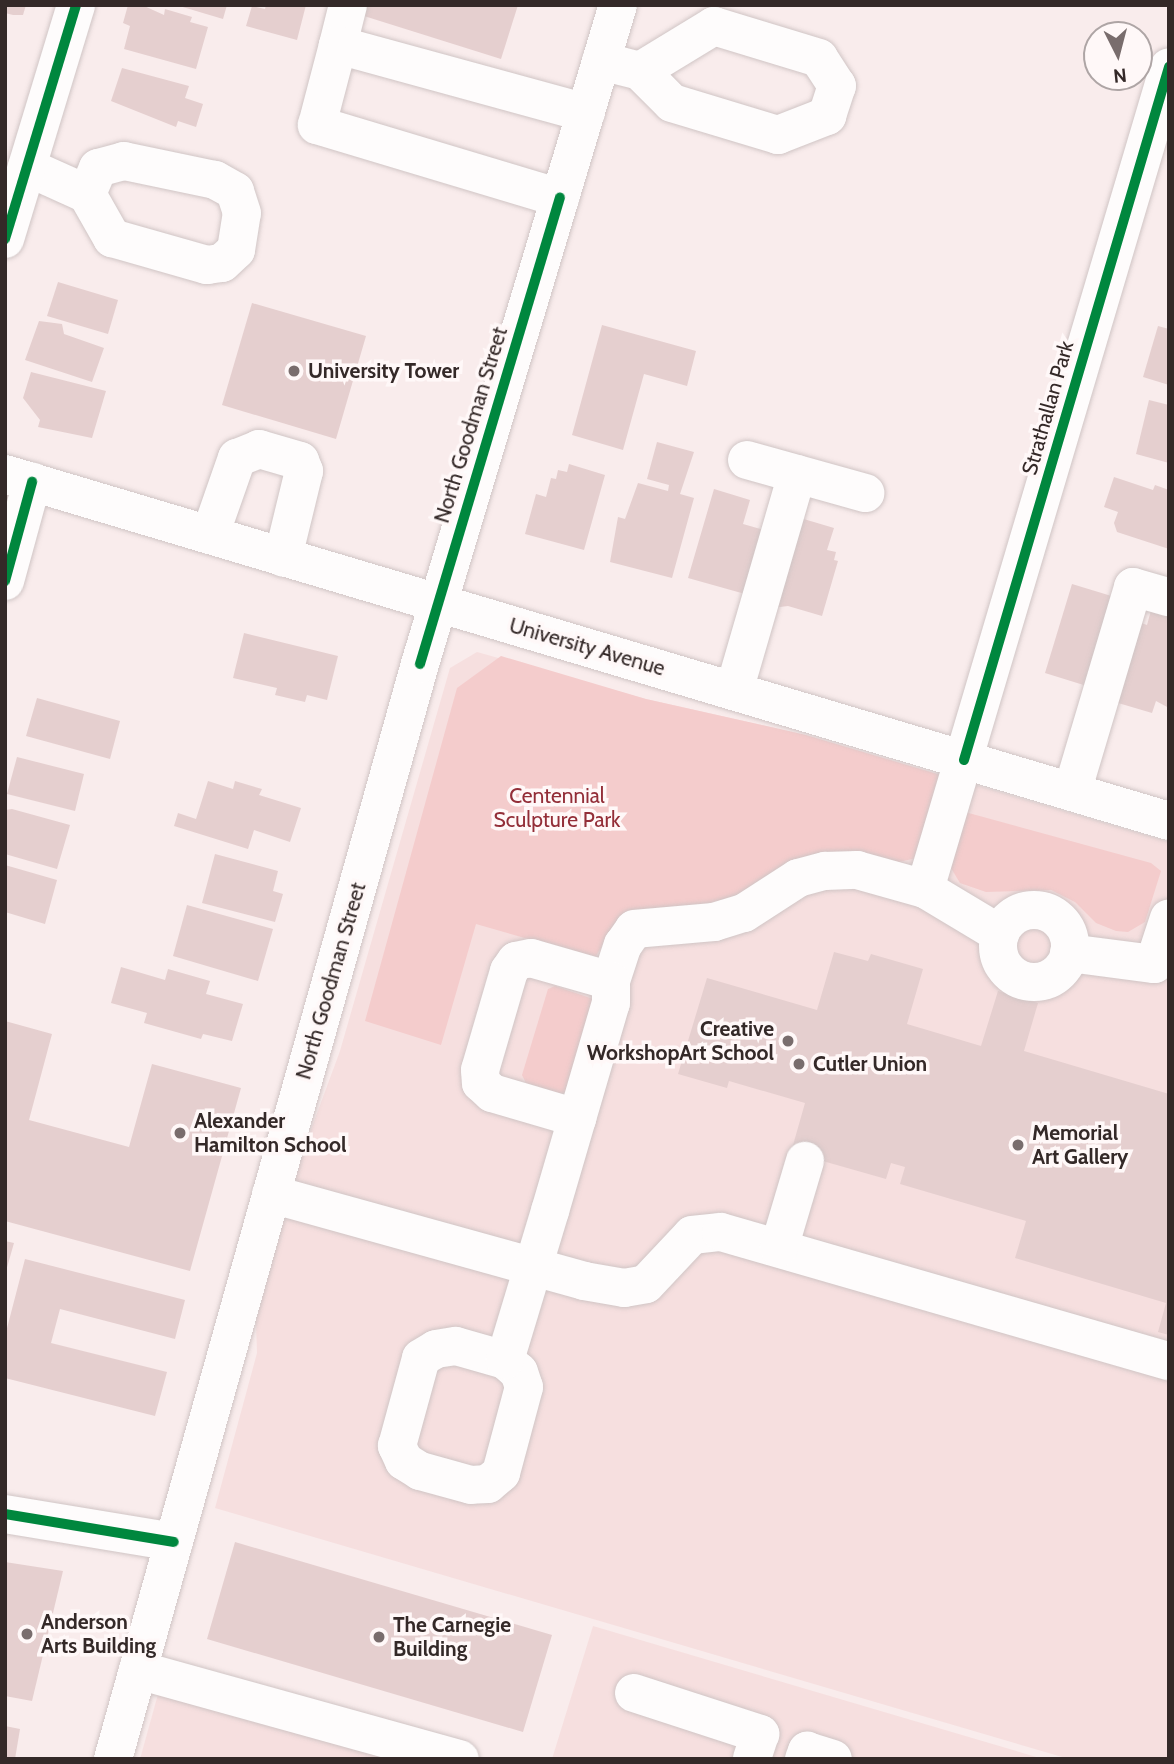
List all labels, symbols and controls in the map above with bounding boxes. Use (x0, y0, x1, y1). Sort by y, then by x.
north arrow (1083, 21, 1153, 91)
text: N (1112, 63, 1128, 88)
street label: North Goodman Street (429, 324, 513, 526)
street label: Strathallan Park (1017, 338, 1079, 478)
place label: University Tower (308, 358, 459, 384)
marker: University Tower (286, 363, 302, 379)
street label: University Avenue (506, 613, 668, 681)
park label: Centennial Sculpture Park (493, 783, 621, 833)
street label: North Goodman Street (291, 880, 371, 1082)
place label: Creative WorkshopArt School (587, 1016, 774, 1066)
marker: Creative WorkshopArt School (780, 1033, 796, 1049)
place label: Cutler Union (813, 1051, 927, 1077)
marker: Cutler Union (791, 1056, 807, 1072)
place label: Alexander Hamilton School (194, 1108, 347, 1158)
place label: Memorial Art Gallery (1032, 1120, 1128, 1170)
marker: Alexander Hamilton School (172, 1125, 188, 1141)
marker: Memorial Art Gallery (1010, 1137, 1026, 1153)
place label: Anderson Arts Building (41, 1609, 156, 1659)
place label: The Carnegie Building (393, 1612, 511, 1662)
marker: Anderson Arts Building (19, 1626, 35, 1642)
marker: The Carnegie Building (371, 1629, 387, 1645)

